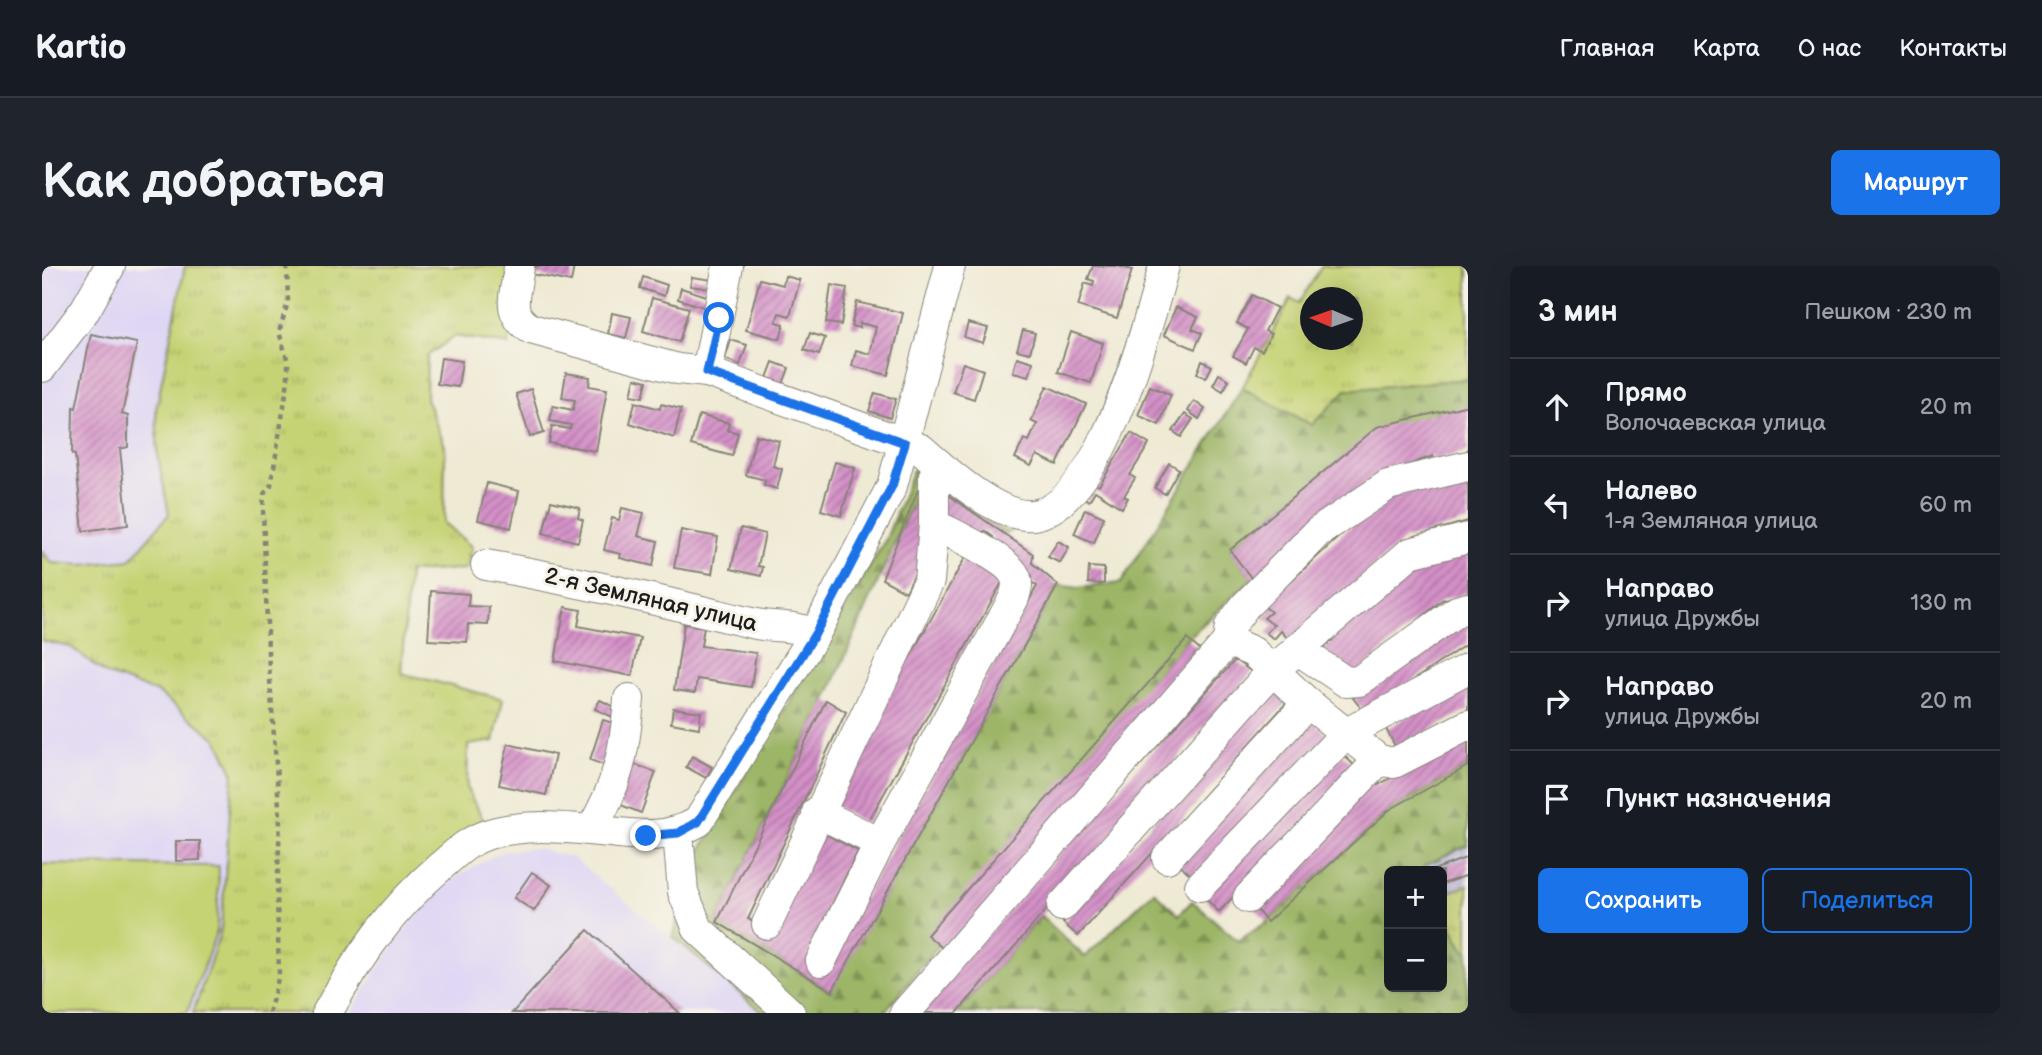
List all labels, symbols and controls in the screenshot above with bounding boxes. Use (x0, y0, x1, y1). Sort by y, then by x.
text: Kartio (35, 28, 127, 68)
text: Главная (1560, 34, 1654, 63)
text: Карта (1692, 34, 1760, 63)
text: О нас (1798, 34, 1861, 63)
text: Контакты (1899, 34, 2007, 63)
button: Маршрут (1831, 150, 2000, 215)
text: Как добраться (42, 153, 386, 212)
north arrow (1300, 287, 1363, 350)
text: 3 мин (1538, 294, 1618, 330)
text: Пешком · 230 m (1804, 298, 1972, 326)
route start (703, 302, 734, 333)
text: Прямо (1605, 378, 1687, 409)
icon: ahead (1538, 388, 1576, 426)
text: 20 m (1920, 393, 1972, 421)
text: Волочаевская улица (1605, 409, 1826, 437)
text: Налево (1605, 476, 1697, 507)
icon: left (1538, 486, 1576, 524)
text: 60 m (1919, 491, 1972, 519)
text: 1-я Земляная улица (1605, 507, 1818, 535)
street label: 2-я Земляная улица (542, 562, 760, 638)
text: Направо (1605, 574, 1714, 605)
icon: right (1538, 584, 1576, 622)
text: 130 m (1910, 589, 1972, 617)
text: улица Дружбы (1605, 605, 1760, 633)
text: Направо (1605, 672, 1714, 703)
icon: right (1538, 682, 1576, 720)
text: 20 m (1920, 687, 1972, 715)
text: улица Дружбы (1605, 703, 1760, 731)
icon: arrive (1538, 780, 1576, 818)
text: Пункт назначения (1605, 784, 1831, 815)
route end (630, 820, 661, 851)
map controls (1384, 866, 1447, 992)
button: + (1384, 866, 1447, 929)
button: Сохранить (1538, 868, 1748, 933)
button: Поделиться (1762, 868, 1972, 933)
button: − (1384, 929, 1447, 992)

